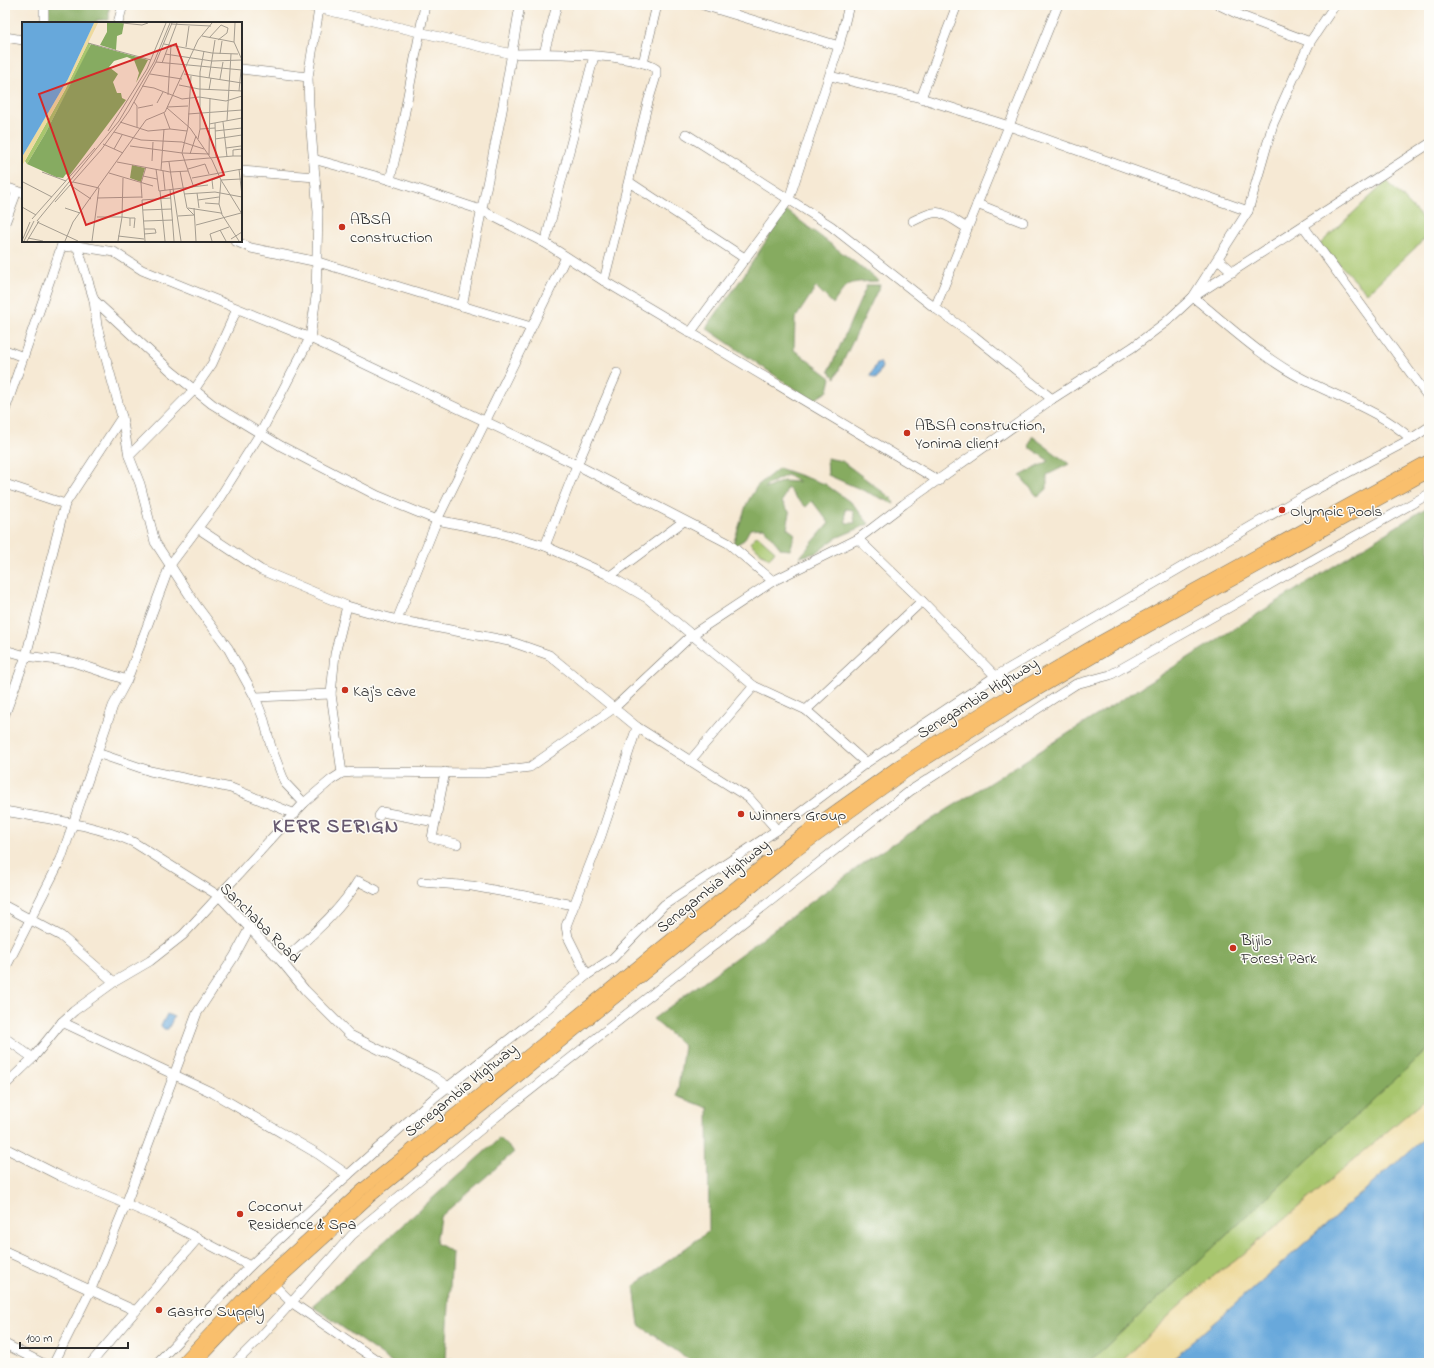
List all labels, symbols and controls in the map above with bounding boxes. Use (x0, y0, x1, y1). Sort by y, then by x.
inset map (22, 22, 242, 242)
place label: ABSA construction (350, 208, 433, 250)
marker: ABSA construction (337, 222, 347, 232)
place label: ABSA construction, Yonima client (915, 414, 1045, 456)
marker: ABSA construction, Yonima client (902, 428, 912, 438)
place label: Olympic Pools (1290, 500, 1383, 524)
marker: Olympic Pools (1277, 505, 1287, 515)
street label: Senegambia Highway (913, 652, 1043, 746)
place label: Kaj's cave (353, 680, 417, 704)
marker: Kaj's cave (340, 685, 350, 695)
place label: Winners Group (749, 804, 847, 828)
marker: Winners Group (736, 809, 746, 819)
district label: KERR SERIGN (273, 813, 399, 842)
street label: Senegambia Highway (652, 833, 775, 940)
street label: Sanchaba Road (214, 877, 306, 969)
place label: Bijilo Forest Park (1240, 929, 1318, 971)
marker: Bijilo Forest Park (1228, 943, 1238, 953)
street label: Senegambia Highway (400, 1037, 523, 1144)
place label: Coconut Residence & Spa (248, 1195, 356, 1237)
marker: Coconut Residence & Spa (235, 1209, 245, 1219)
place label: Gastro Supply (167, 1300, 264, 1324)
marker: Gastro Supply (154, 1305, 164, 1315)
scale bar (20, 1324, 128, 1350)
text: 100 m (26, 1330, 53, 1348)

